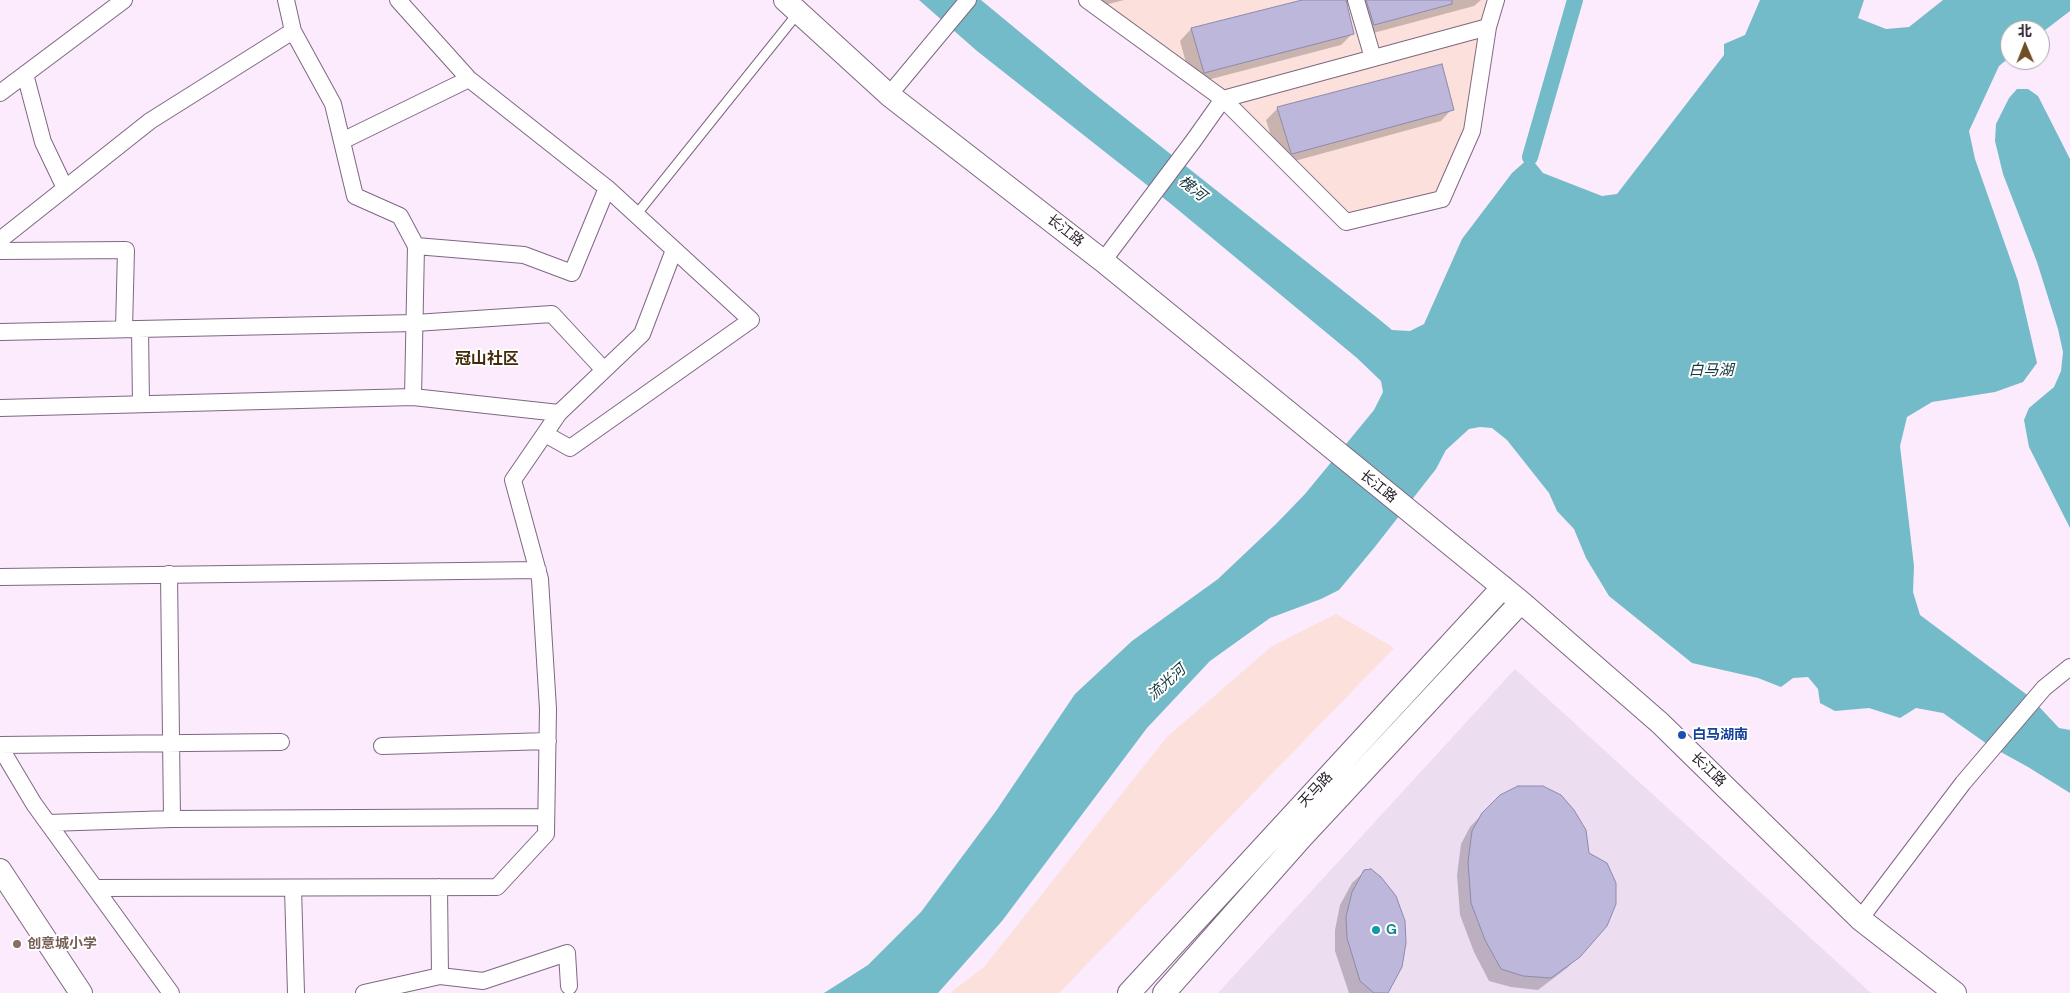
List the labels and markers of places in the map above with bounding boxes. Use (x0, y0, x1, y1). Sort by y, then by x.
place label: 白马湖南 (1692, 727, 1748, 743)
marker: 白马湖南 (1676, 729, 1688, 741)
place label: G (1386, 922, 1397, 938)
marker: G (1370, 924, 1382, 936)
place label: 创意城小学 (27, 936, 97, 952)
marker: 创意城小学 (11, 938, 23, 950)

